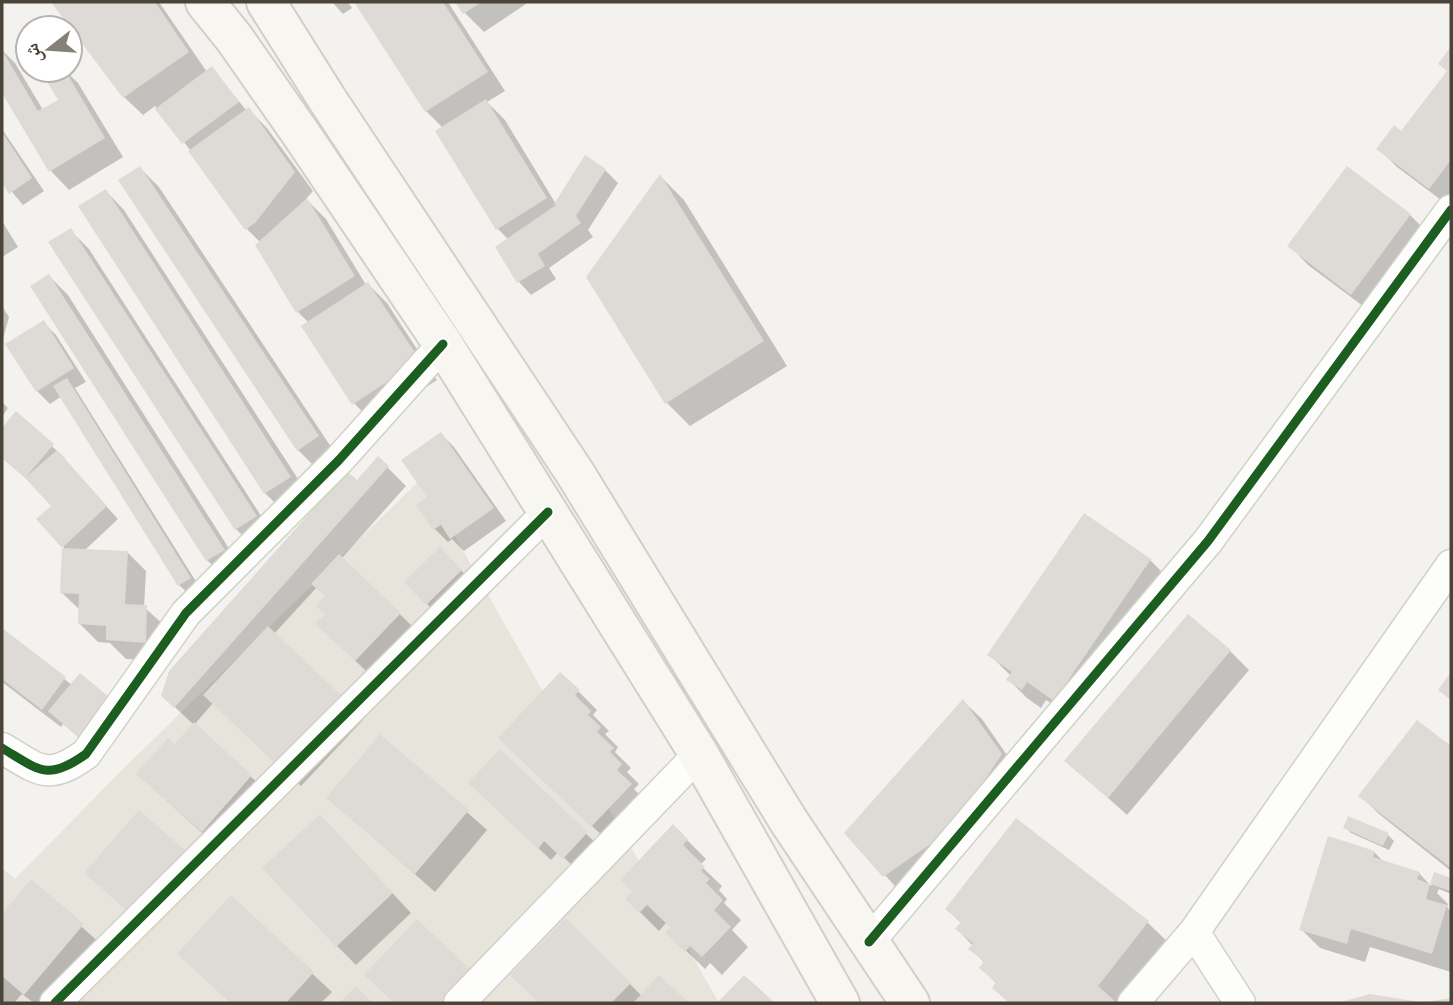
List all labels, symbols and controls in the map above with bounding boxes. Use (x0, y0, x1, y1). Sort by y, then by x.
north arrow (14, 14, 84, 84)
text: ش (19, 41, 47, 67)

